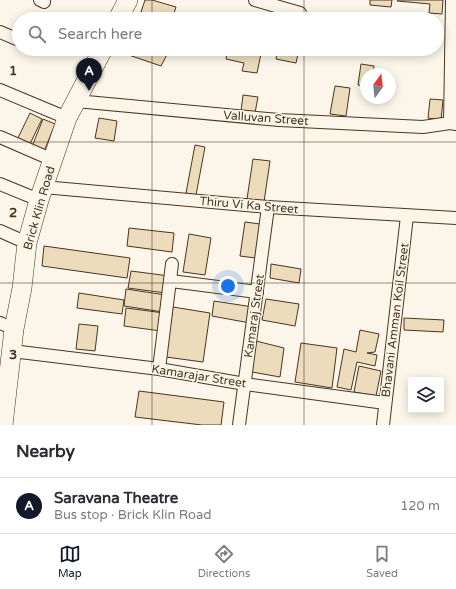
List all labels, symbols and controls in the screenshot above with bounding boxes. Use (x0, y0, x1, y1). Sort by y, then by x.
search box (12, 12, 444, 56)
icon: search (26, 23, 48, 45)
text: Search here (58, 25, 142, 43)
pin: A (76, 58, 102, 91)
text: 1 (9, 63, 17, 79)
north arrow (360, 68, 396, 104)
street label: Valluvan Street (223, 108, 310, 128)
street label: Brick Klin Road (20, 165, 58, 251)
street label: Thiru Vi Ka Street (199, 194, 299, 216)
text: 2 (9, 205, 17, 221)
street label: Bhavani Amman Koil Street (379, 242, 411, 398)
street label: Kamaraj Street (241, 273, 267, 359)
your location (218, 276, 238, 296)
text: 3 (9, 347, 17, 363)
street label: Kamarajar Street (151, 362, 248, 390)
map controls (408, 377, 444, 413)
button: layers (408, 377, 444, 413)
text: Nearby (16, 441, 75, 462)
text: Saravana Theatre (54, 489, 178, 507)
text: A (24, 498, 34, 514)
text: 120 m (400, 498, 440, 514)
text: Bus stop · Brick Klin Road (54, 507, 211, 523)
tab: Map (58, 543, 82, 580)
tab: Directions (198, 543, 250, 580)
tab: Saved (366, 543, 398, 580)

